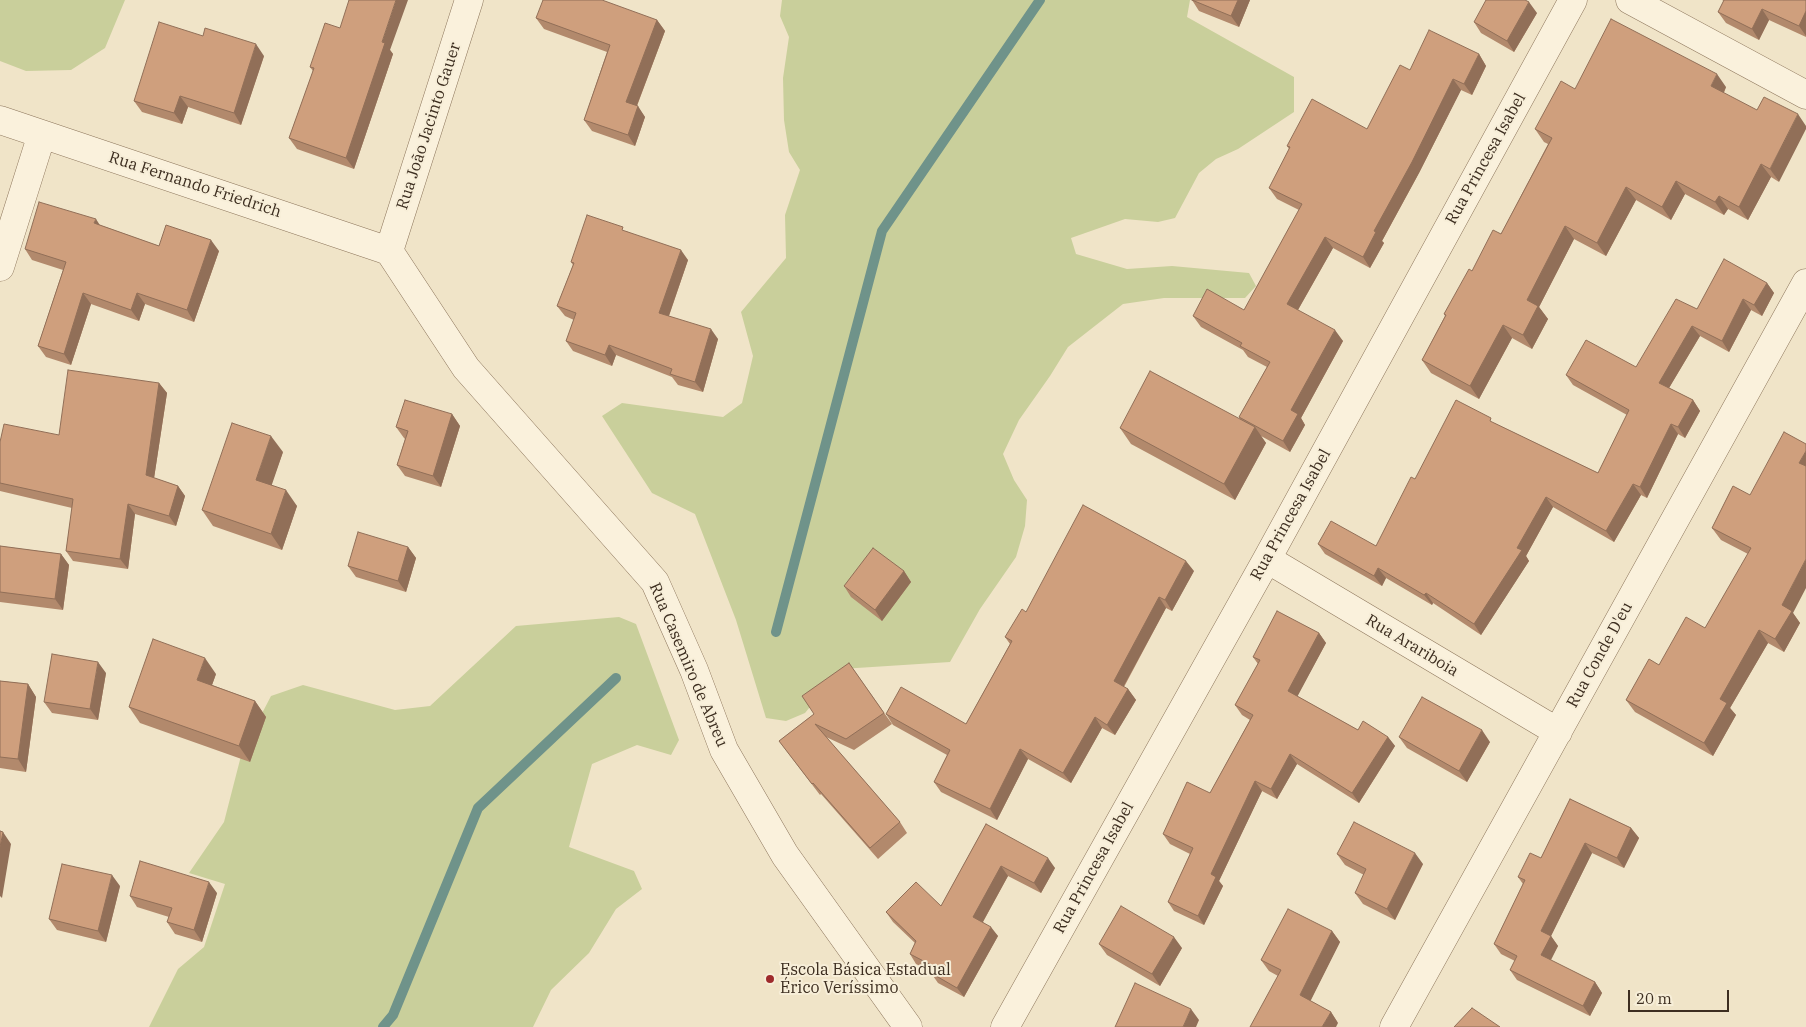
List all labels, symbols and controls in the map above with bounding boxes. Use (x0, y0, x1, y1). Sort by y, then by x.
street label: Rua João Jacinto Gauer (393, 40, 465, 212)
street label: Rua Princesa Isabel (1442, 90, 1530, 228)
street label: Rua Fernando Friedrich (106, 148, 284, 222)
street label: Rua Princesa Isabel (1247, 446, 1335, 584)
street label: Rua Casemiro de Abreu (645, 580, 731, 750)
street label: Rua Conde D'eu (1563, 599, 1637, 711)
street label: Rua Arariboia (1362, 611, 1462, 681)
street label: Rua Princesa Isabel (1050, 799, 1138, 937)
place label: Escola Básica Estadual Érico Veríssimo (780, 960, 951, 998)
marker: Escola Básica Estadual Érico Veríssimo (764, 973, 776, 985)
scale bar (1631, 980, 1732, 1012)
text: 20 m (1636, 989, 1672, 1008)

